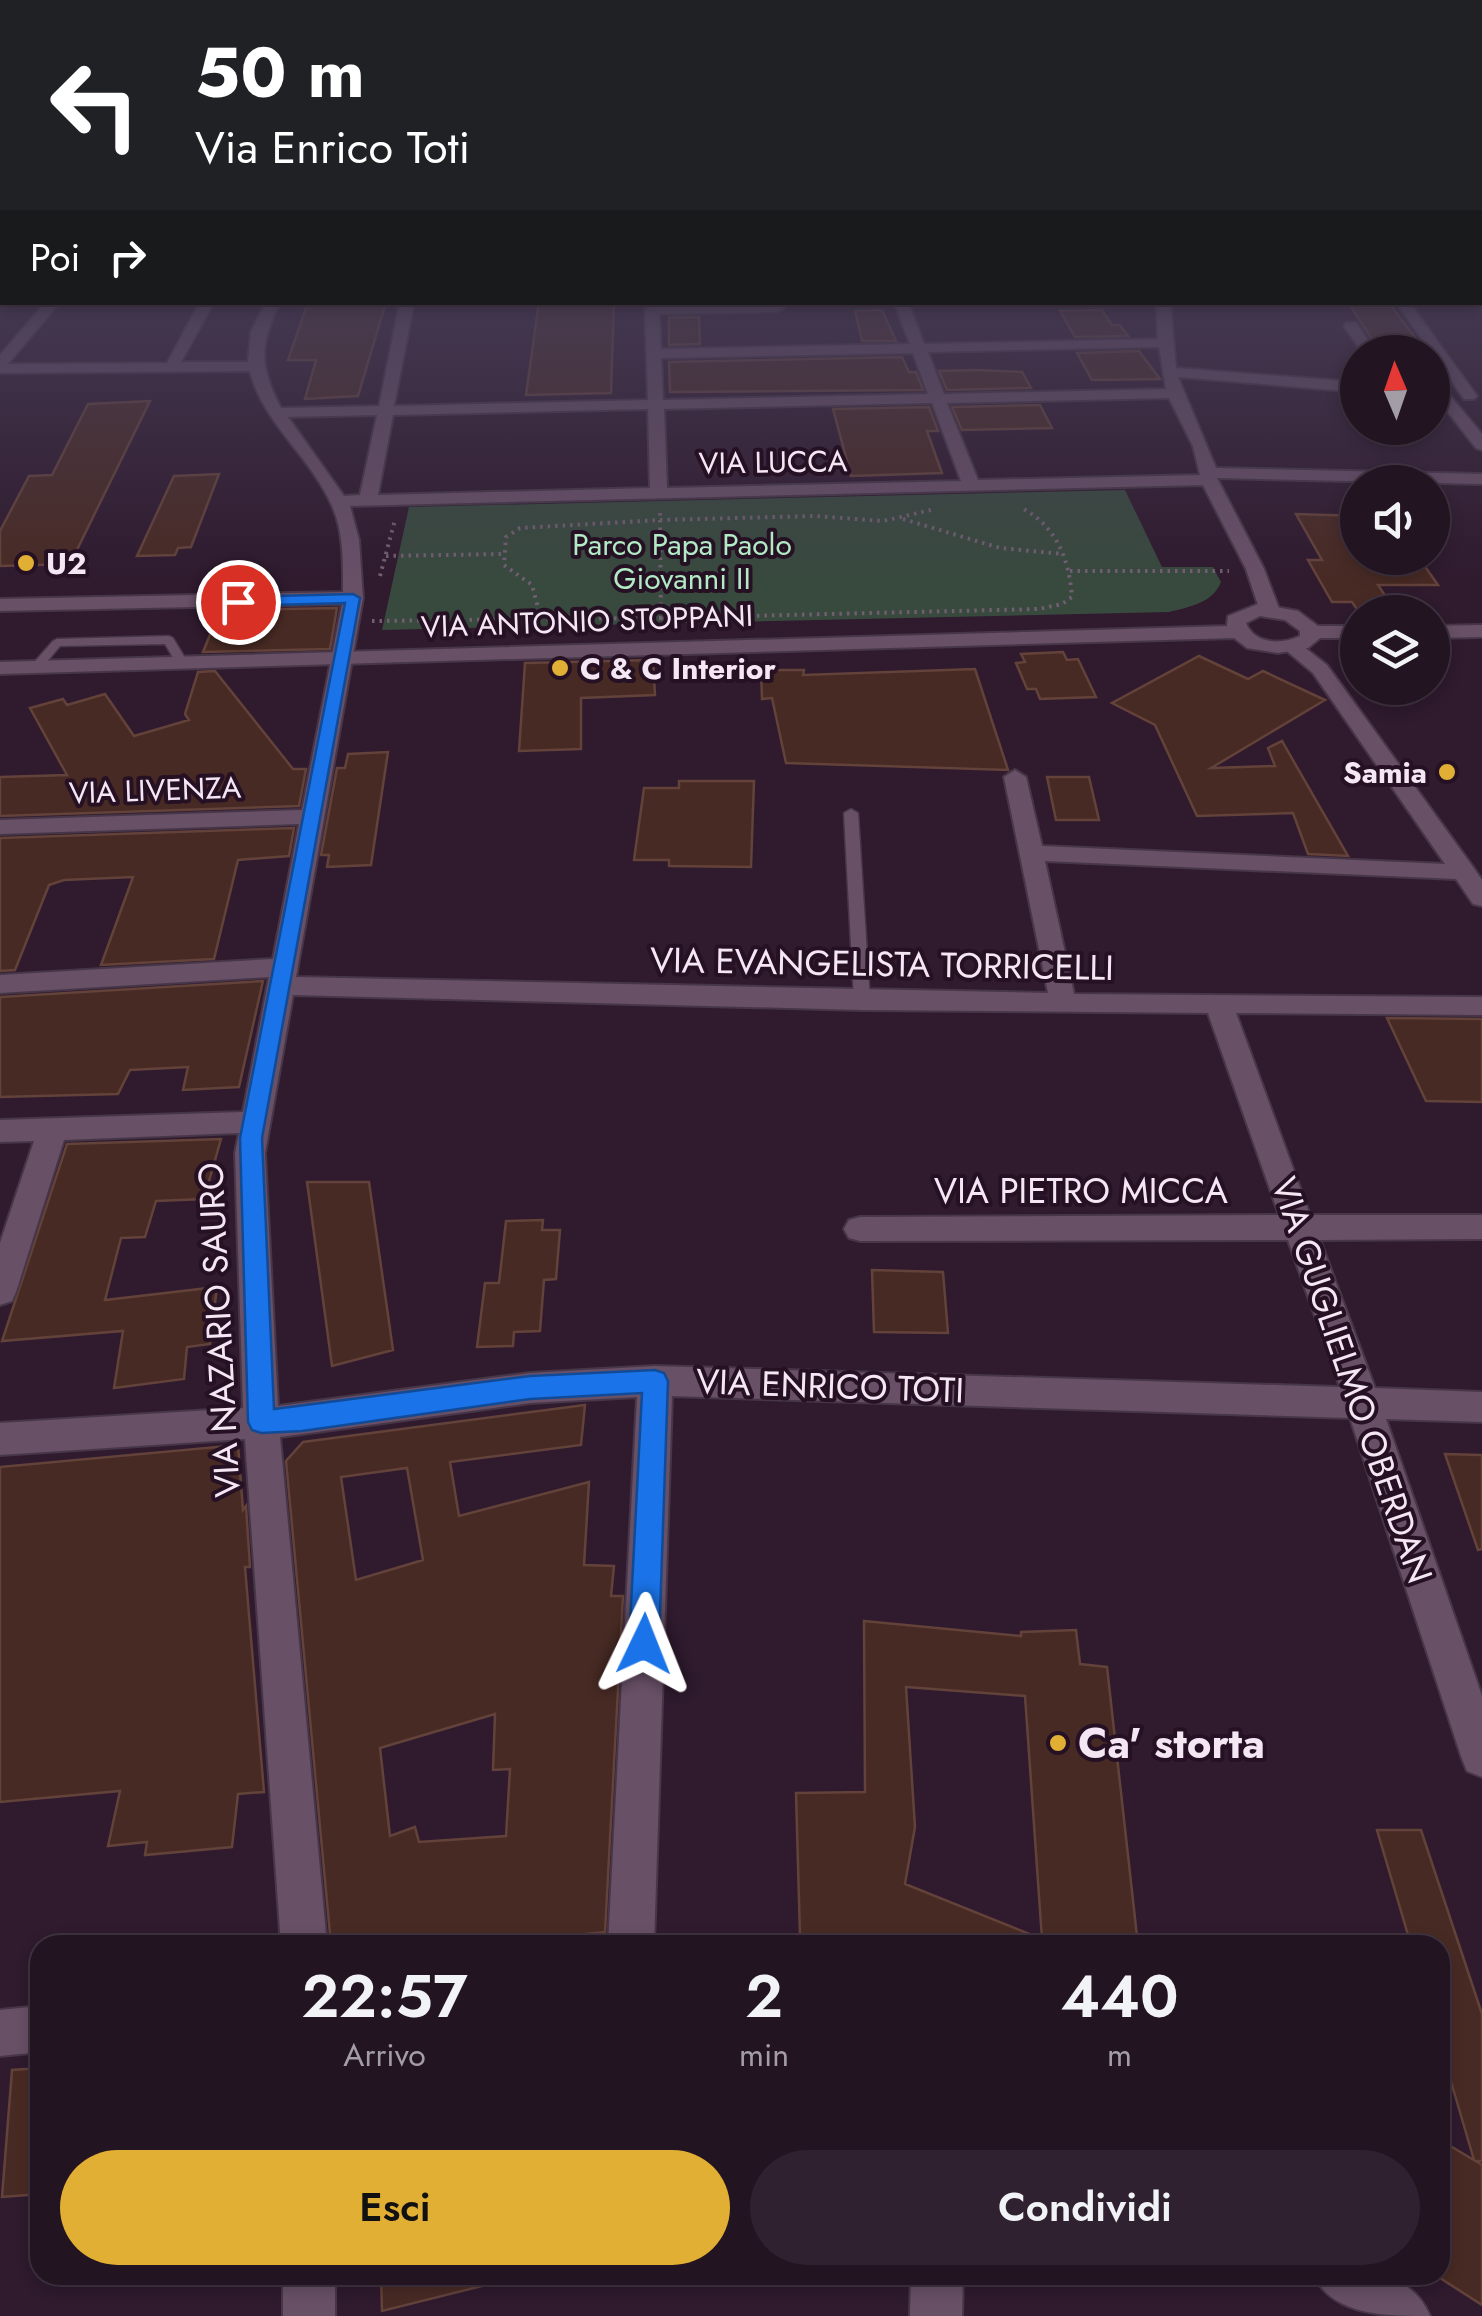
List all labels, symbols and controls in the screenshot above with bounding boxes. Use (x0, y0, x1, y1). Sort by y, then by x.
text: 50 m (195, 22, 365, 123)
icon: left (30, 40, 160, 170)
text: Via Enrico Toti (195, 115, 470, 180)
text: Poi (30, 230, 80, 285)
icon: right (100, 230, 155, 285)
north arrow (1340, 335, 1450, 445)
map controls (1340, 335, 1450, 705)
street label: VIA LUCCA (698, 439, 848, 485)
button: sound (1340, 465, 1450, 575)
park label: Parco Papa Paolo Giovanni II (572, 523, 792, 600)
place label: U2 (46, 542, 87, 585)
marker: U2 (15, 552, 37, 574)
pin (196, 560, 281, 645)
icon: arrive (211, 575, 266, 630)
street label: VIA ANTONIO STOPPANI (420, 594, 754, 648)
button: layers (1340, 595, 1450, 705)
place label: C & C Interior (580, 647, 777, 690)
marker: C & C Interior (549, 657, 571, 679)
place label: Samia (1343, 751, 1427, 794)
marker: Samia (1436, 761, 1458, 783)
street label: VIA LIVENZA (68, 765, 242, 814)
street label: VIA EVANGELISTA TORRICELLI (650, 935, 1114, 993)
street label: VIA NAZARIO SAURO (185, 1161, 253, 1499)
street label: VIA PIETRO MICCA (934, 1166, 1228, 1216)
street label: VIA GUGLIELMO OBERDAN (1259, 1170, 1445, 1590)
street label: VIA ENRICO TOTI (695, 1356, 965, 1416)
position arrow (592, 1592, 696, 1696)
place label: Ca' storta (1078, 1713, 1265, 1774)
marker: Ca' storta (1047, 1732, 1069, 1754)
text: 22:57 (301, 1953, 468, 2040)
text: 2 (745, 1953, 783, 2040)
text: 440 (1061, 1953, 1179, 2040)
text: Arrivo (343, 2032, 426, 2078)
text: min (739, 2032, 789, 2078)
text: m (1107, 2032, 1132, 2078)
button: Esci (60, 2150, 730, 2265)
button: Condividi (750, 2150, 1420, 2265)

